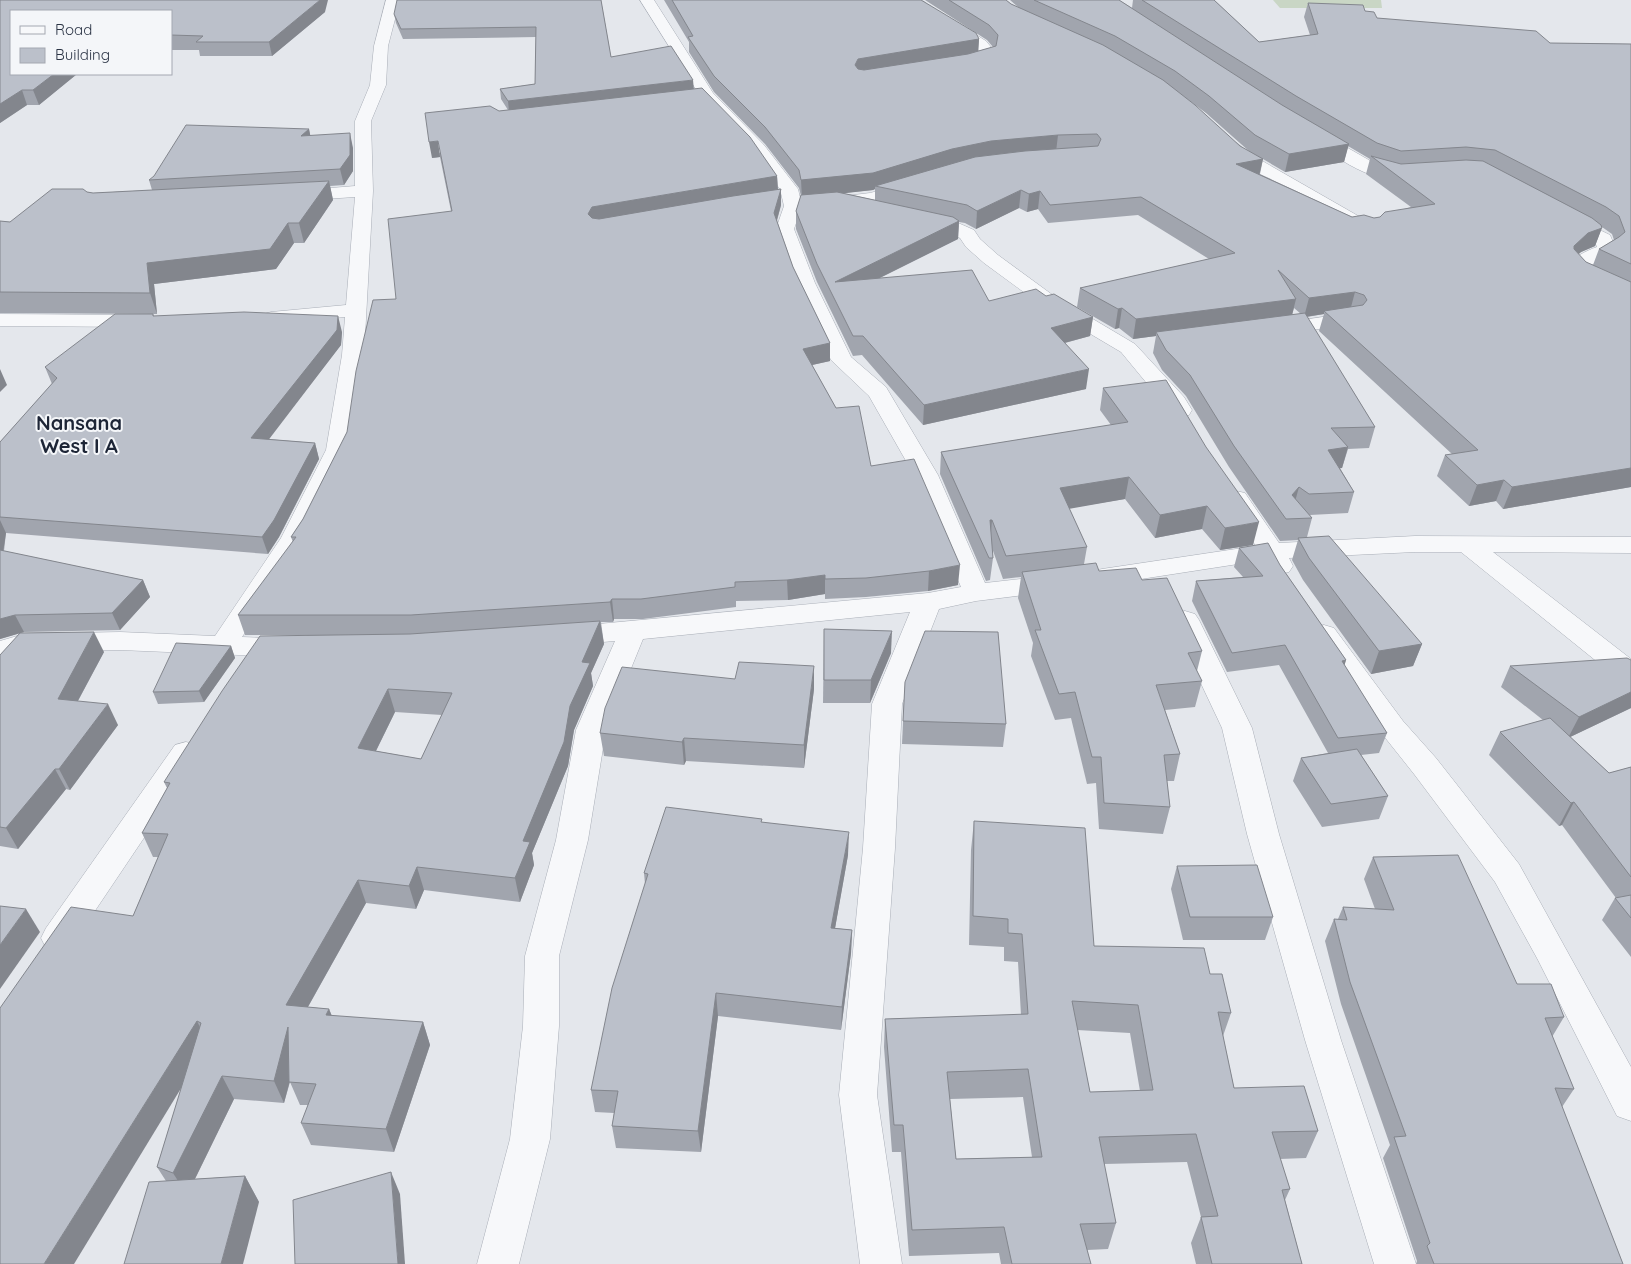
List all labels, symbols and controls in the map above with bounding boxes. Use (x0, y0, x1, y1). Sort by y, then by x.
legend (10, 10, 172, 75)
text: Road (55, 20, 92, 39)
text: Building (55, 45, 110, 64)
district label: Nansana West I A (36, 410, 122, 458)

